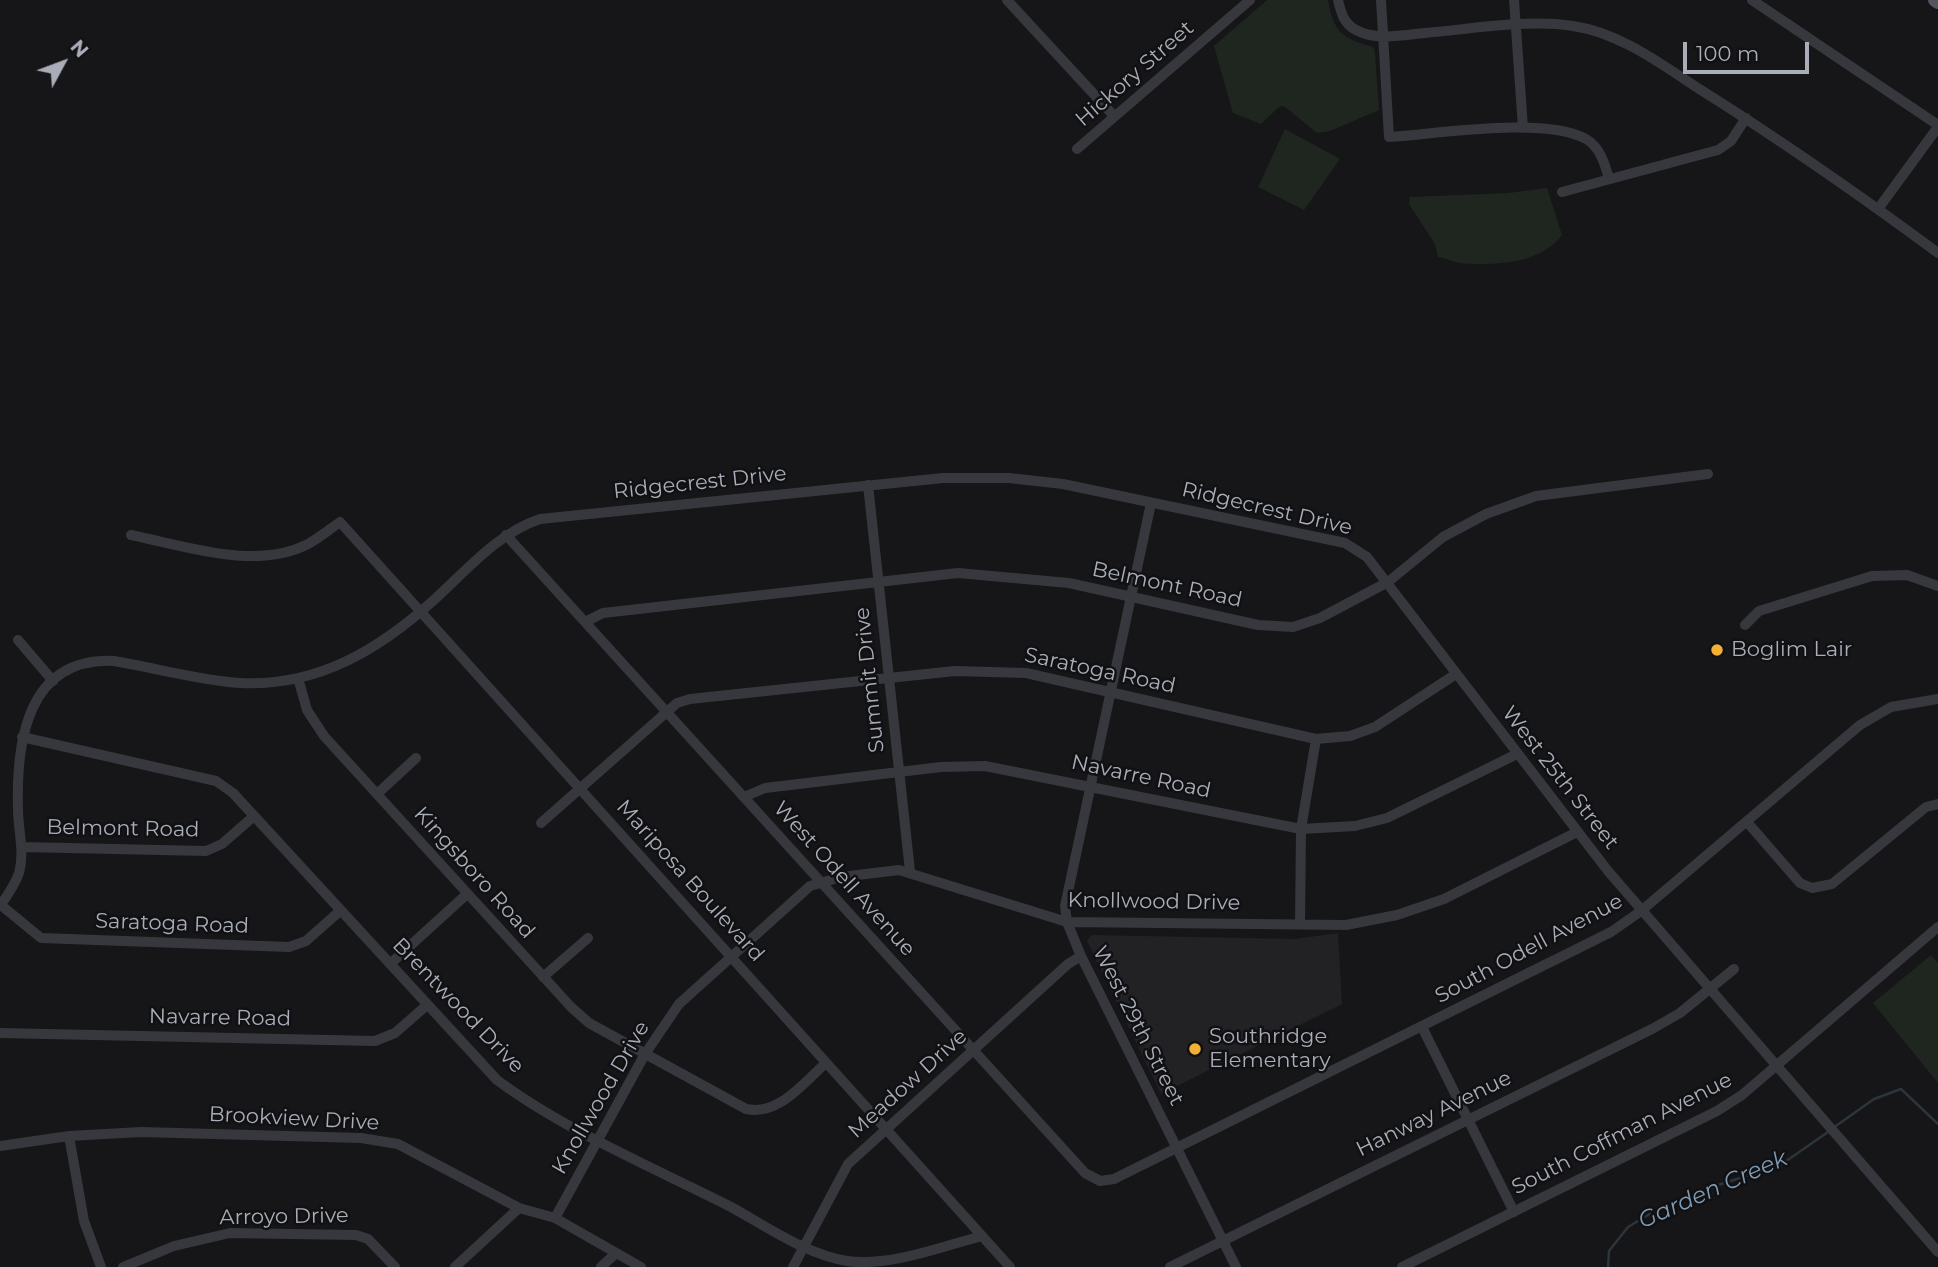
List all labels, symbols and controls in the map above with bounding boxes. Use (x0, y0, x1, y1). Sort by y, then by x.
street label: Hickory Street (1071, 16, 1199, 132)
north arrow (28, 28, 98, 98)
scale bar (1686, 28, 1812, 72)
text: N (66, 36, 93, 62)
text: 100 m (1696, 41, 1759, 66)
street label: Ridgecrest Drive (612, 461, 788, 505)
street label: Ridgecrest Drive (1179, 477, 1355, 541)
street label: Belmont Road (1090, 557, 1244, 613)
street label: Summit Drive (850, 606, 890, 754)
place label: Boglim Lair (1731, 637, 1852, 663)
marker: Boglim Lair (1709, 642, 1725, 658)
street label: Saratoga Road (1022, 643, 1178, 699)
street label: West 25th Street (1496, 701, 1624, 855)
street label: Navarre Road (1069, 750, 1213, 804)
street label: Mariposa Boulevard (611, 795, 769, 967)
street label: West Odell Avenue (768, 796, 920, 962)
street label: Kingsboro Road (408, 802, 540, 944)
street label: Belmont Road (46, 815, 200, 843)
street label: Knollwood Drive (1067, 888, 1241, 916)
street label: South Odell Avenue (1431, 889, 1627, 1009)
street label: Saratoga Road (95, 909, 249, 939)
street label: Brentwood Drive (387, 933, 529, 1079)
street label: West 29th Street (1087, 942, 1189, 1110)
street label: Navarre Road (149, 1004, 291, 1032)
street label: Knollwood Drive (547, 1017, 655, 1179)
street label: Meadow Drive (844, 1024, 972, 1144)
place label: Southridge Elementary (1209, 1024, 1331, 1074)
marker: Southridge Elementary (1187, 1041, 1203, 1057)
street label: Hanway Avenue (1352, 1065, 1516, 1163)
street label: South Coffman Avenue (1508, 1067, 1736, 1201)
street label: Brookview Drive (208, 1102, 380, 1136)
water label: Garden Creek (1634, 1145, 1792, 1235)
street label: Arroyo Drive (219, 1203, 349, 1231)

